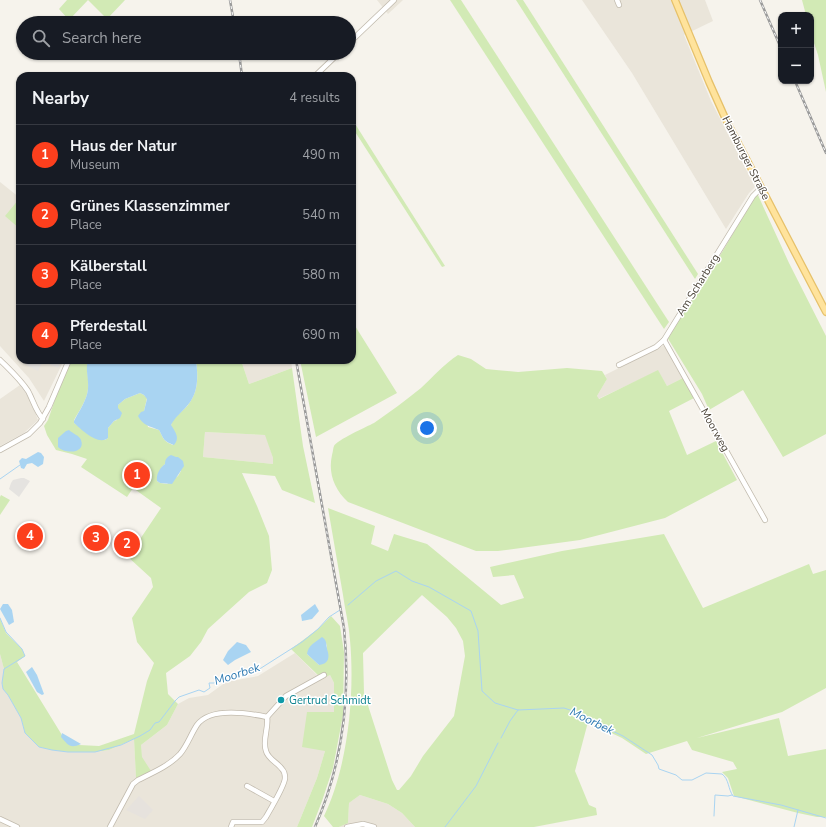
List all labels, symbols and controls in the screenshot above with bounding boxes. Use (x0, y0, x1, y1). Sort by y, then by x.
map controls (778, 12, 814, 84)
button: + (778, 12, 814, 48)
search box (16, 16, 356, 60)
icon: search (30, 27, 52, 49)
text: Search here (62, 28, 142, 48)
button: − (778, 48, 814, 84)
text: Nearby (32, 87, 89, 110)
text: 4 results (289, 89, 340, 107)
street label: Hamburger Straße (718, 114, 774, 203)
text: Haus der Natur (70, 136, 177, 156)
text: 1 (41, 146, 49, 164)
text: 490 m (302, 146, 340, 164)
text: Museum (70, 156, 120, 174)
text: Grünes Klassenzimmer (70, 196, 230, 216)
text: 2 (41, 206, 49, 224)
text: 540 m (302, 206, 340, 224)
text: Place (70, 216, 102, 234)
street label: Am Scharberg (673, 251, 723, 319)
text: Kälberstall (70, 256, 147, 276)
text: 3 (41, 266, 49, 284)
text: 580 m (302, 266, 340, 284)
text: Place (70, 276, 102, 294)
text: Pferdestall (70, 316, 147, 336)
text: 4 (41, 326, 49, 344)
text: 690 m (302, 326, 340, 344)
text: Place (70, 336, 102, 354)
street label: Moorweg (697, 406, 733, 454)
your location (417, 418, 437, 438)
pin: 1 (124, 460, 150, 490)
pin: 4 (17, 521, 43, 551)
pin: 3 (83, 523, 109, 553)
pin: 2 (114, 529, 140, 559)
water label: Moorbek (212, 659, 263, 689)
place label: Gertrud Schmidt (289, 693, 371, 708)
marker: Gertrud Schmidt (276, 695, 286, 705)
water label: Moorbek (567, 703, 618, 739)

